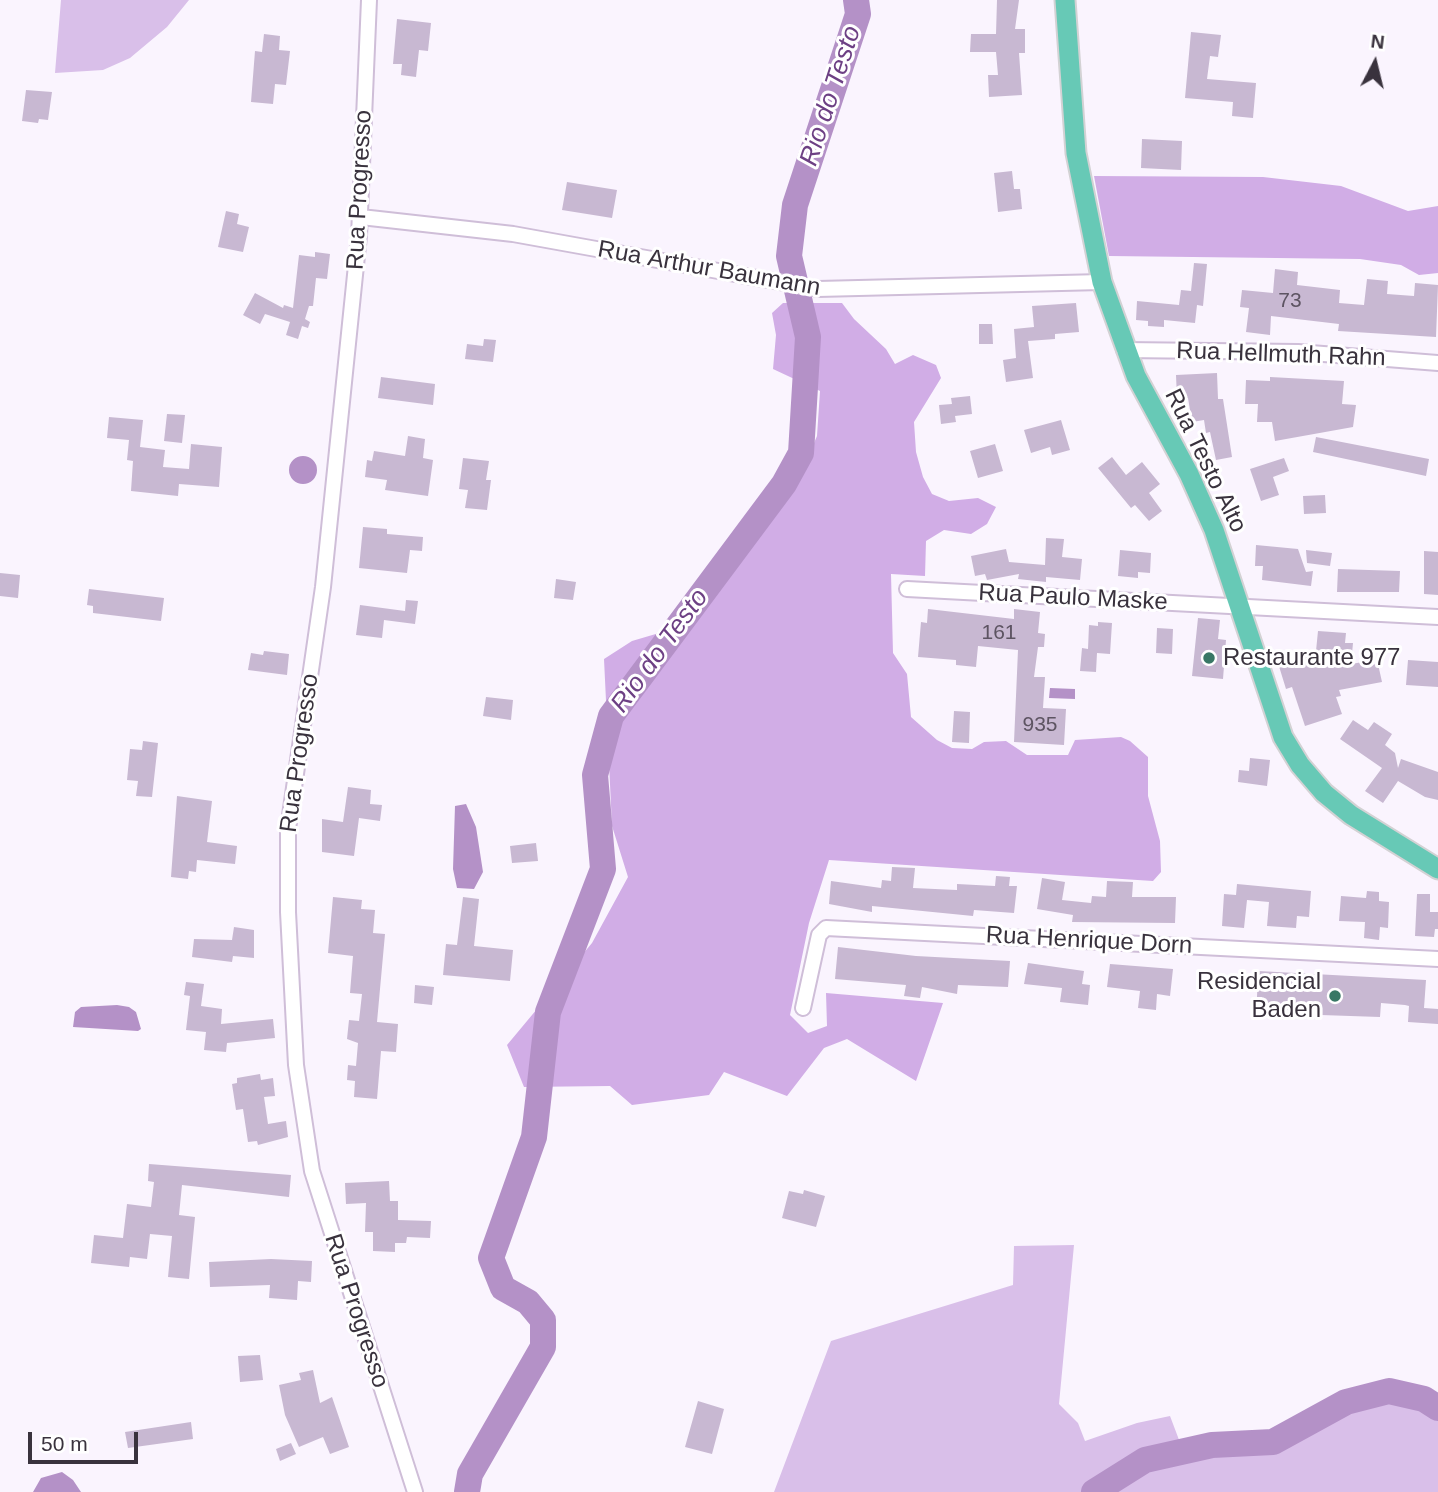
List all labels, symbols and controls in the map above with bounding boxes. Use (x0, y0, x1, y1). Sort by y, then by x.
water label: Rio do Testo (794, 22, 868, 170)
north arrow (1340, 28, 1410, 98)
text: N (1370, 30, 1386, 53)
street label: Rua Progresso (341, 109, 379, 271)
street label: Rua Arthur Baumann (595, 235, 823, 303)
house number: 73 (1278, 288, 1302, 314)
street label: Rua Hellmuth Rahn (1176, 337, 1386, 373)
street label: Rua Testo Alto (1158, 385, 1252, 537)
street label: Rua Paulo Maske (978, 579, 1168, 617)
water label: Rio do Testo (605, 583, 715, 719)
house number: 161 (981, 620, 1017, 646)
place label: Restaurante 977 (1223, 644, 1400, 672)
marker: Restaurante 977 (1201, 650, 1217, 666)
street label: Rua Progresso (275, 672, 325, 834)
house number: 935 (1022, 712, 1058, 738)
street label: Rua Henrique Dorn (985, 921, 1193, 961)
place label: Residencial Baden (1197, 968, 1321, 1024)
marker: Residencial Baden (1327, 988, 1343, 1004)
street label: Rua Progresso (318, 1230, 394, 1392)
scale bar (32, 1418, 142, 1462)
text: 50 m (41, 1432, 88, 1455)

